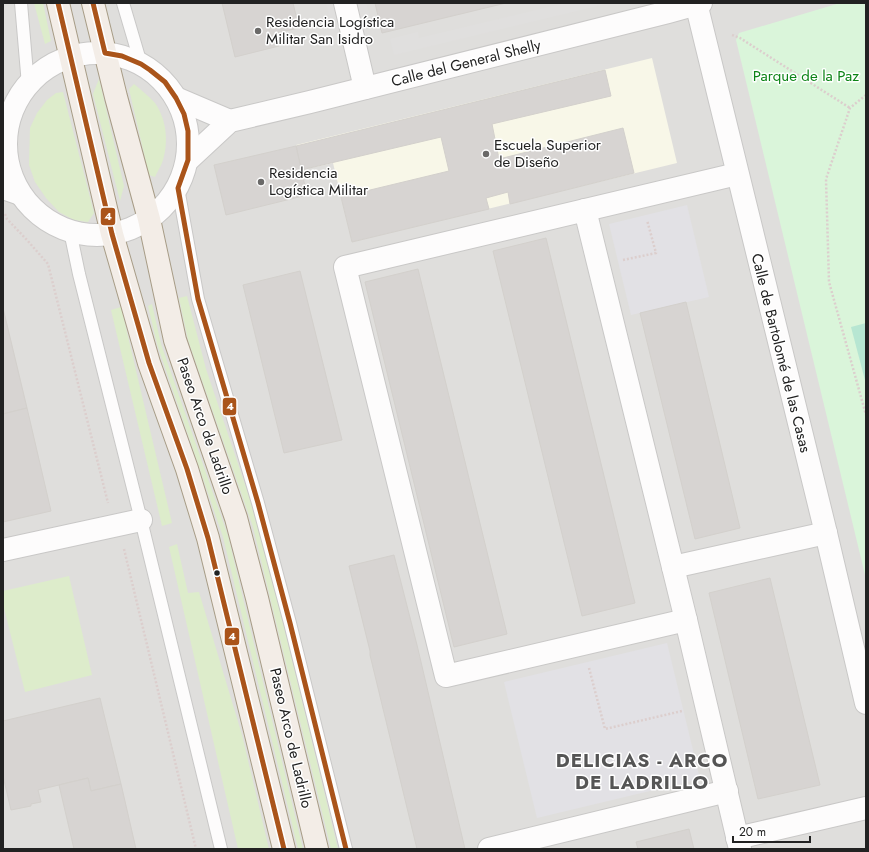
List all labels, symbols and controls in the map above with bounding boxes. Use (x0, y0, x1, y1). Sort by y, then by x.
place label: Residencia Logística Militar San Isidro (266, 11, 394, 50)
marker: Residencia Logística Militar San Isidro (253, 26, 263, 36)
street label: Calle del General Shelly (389, 34, 543, 92)
park label: Parque de la Paz (753, 65, 859, 87)
place label: Escuela Superior de Diseño (494, 134, 602, 173)
marker: Escuela Superior de Diseño (481, 149, 491, 159)
place label: Residencia Logística Militar (269, 162, 369, 201)
marker: Residencia Logística Militar (256, 177, 266, 187)
line badge: 4 (100, 207, 116, 226)
text: 4 (104, 208, 112, 224)
street label: Calle de Bartolomé de las Casas (746, 251, 816, 455)
street label: Paseo Arco de Ladrillo (171, 355, 239, 497)
line badge: 4 (222, 397, 237, 416)
text: 4 (226, 398, 234, 414)
unlabelled marker (212, 568, 222, 578)
line badge: 4 (224, 627, 240, 646)
text: 4 (228, 628, 236, 644)
street label: Paseo Arco de Ladrillo (264, 666, 318, 810)
district label: DELICIAS - ARCO DE LADRILLO (556, 747, 728, 796)
scale bar (733, 818, 810, 844)
text: 20 m (739, 823, 766, 841)

